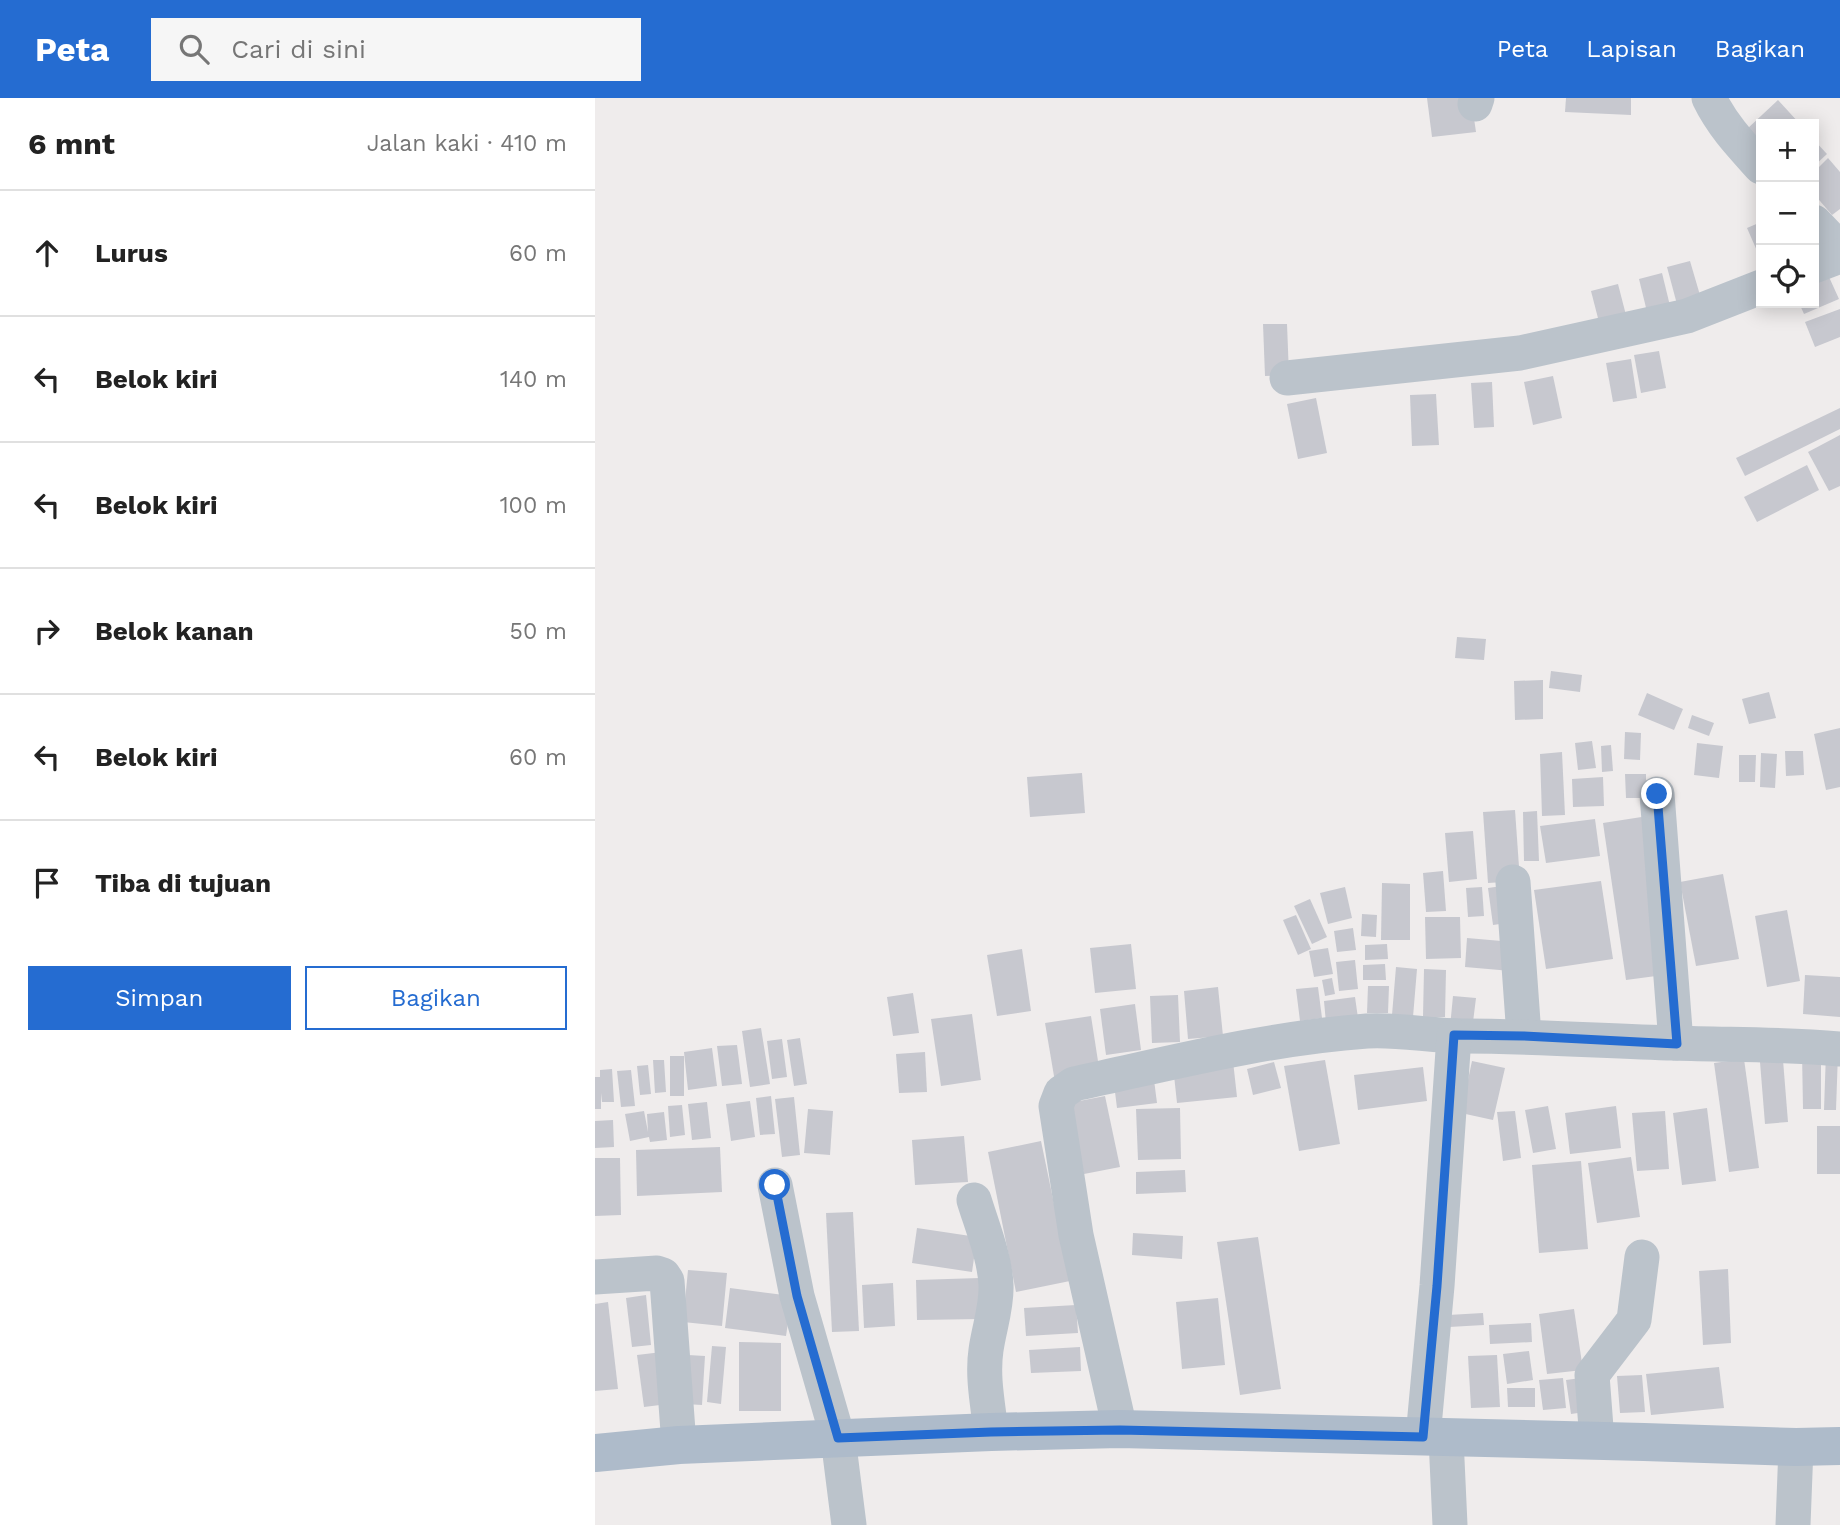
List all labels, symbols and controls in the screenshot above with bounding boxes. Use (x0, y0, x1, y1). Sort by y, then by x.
search box (151, 18, 641, 81)
text: Peta (35, 30, 109, 69)
icon: search (175, 30, 213, 68)
text: Cari di sini (231, 34, 366, 64)
text: Peta (1497, 35, 1548, 63)
text: Lapisan (1586, 35, 1677, 63)
text: Bagikan (1715, 35, 1805, 63)
map controls (1756, 119, 1819, 308)
button: + (1756, 119, 1819, 182)
text: 6 mnt (28, 126, 115, 161)
text: Jalan kaki · 410 m (367, 130, 567, 157)
button: − (1756, 182, 1819, 245)
icon: ahead (28, 234, 66, 272)
text: Lurus (95, 238, 168, 268)
text: 60 m (509, 240, 567, 267)
button: locate (1756, 245, 1819, 308)
icon: left (28, 360, 66, 398)
text: Belok kiri (95, 364, 218, 394)
text: 140 m (500, 366, 567, 393)
icon: left (28, 486, 66, 524)
text: Belok kiri (95, 490, 218, 520)
text: 100 m (500, 492, 567, 519)
icon: right (28, 612, 66, 650)
text: Belok kanan (95, 616, 254, 646)
text: 50 m (510, 618, 567, 645)
icon: left (28, 738, 66, 776)
text: Belok kiri (95, 742, 218, 772)
text: 60 m (509, 744, 567, 771)
route end (1641, 778, 1672, 809)
icon: arrive (28, 864, 66, 902)
text: Tiba di tujuan (95, 868, 271, 898)
button: Simpan (28, 966, 291, 1030)
button: Bagikan (305, 966, 567, 1030)
route start (759, 1169, 790, 1200)

